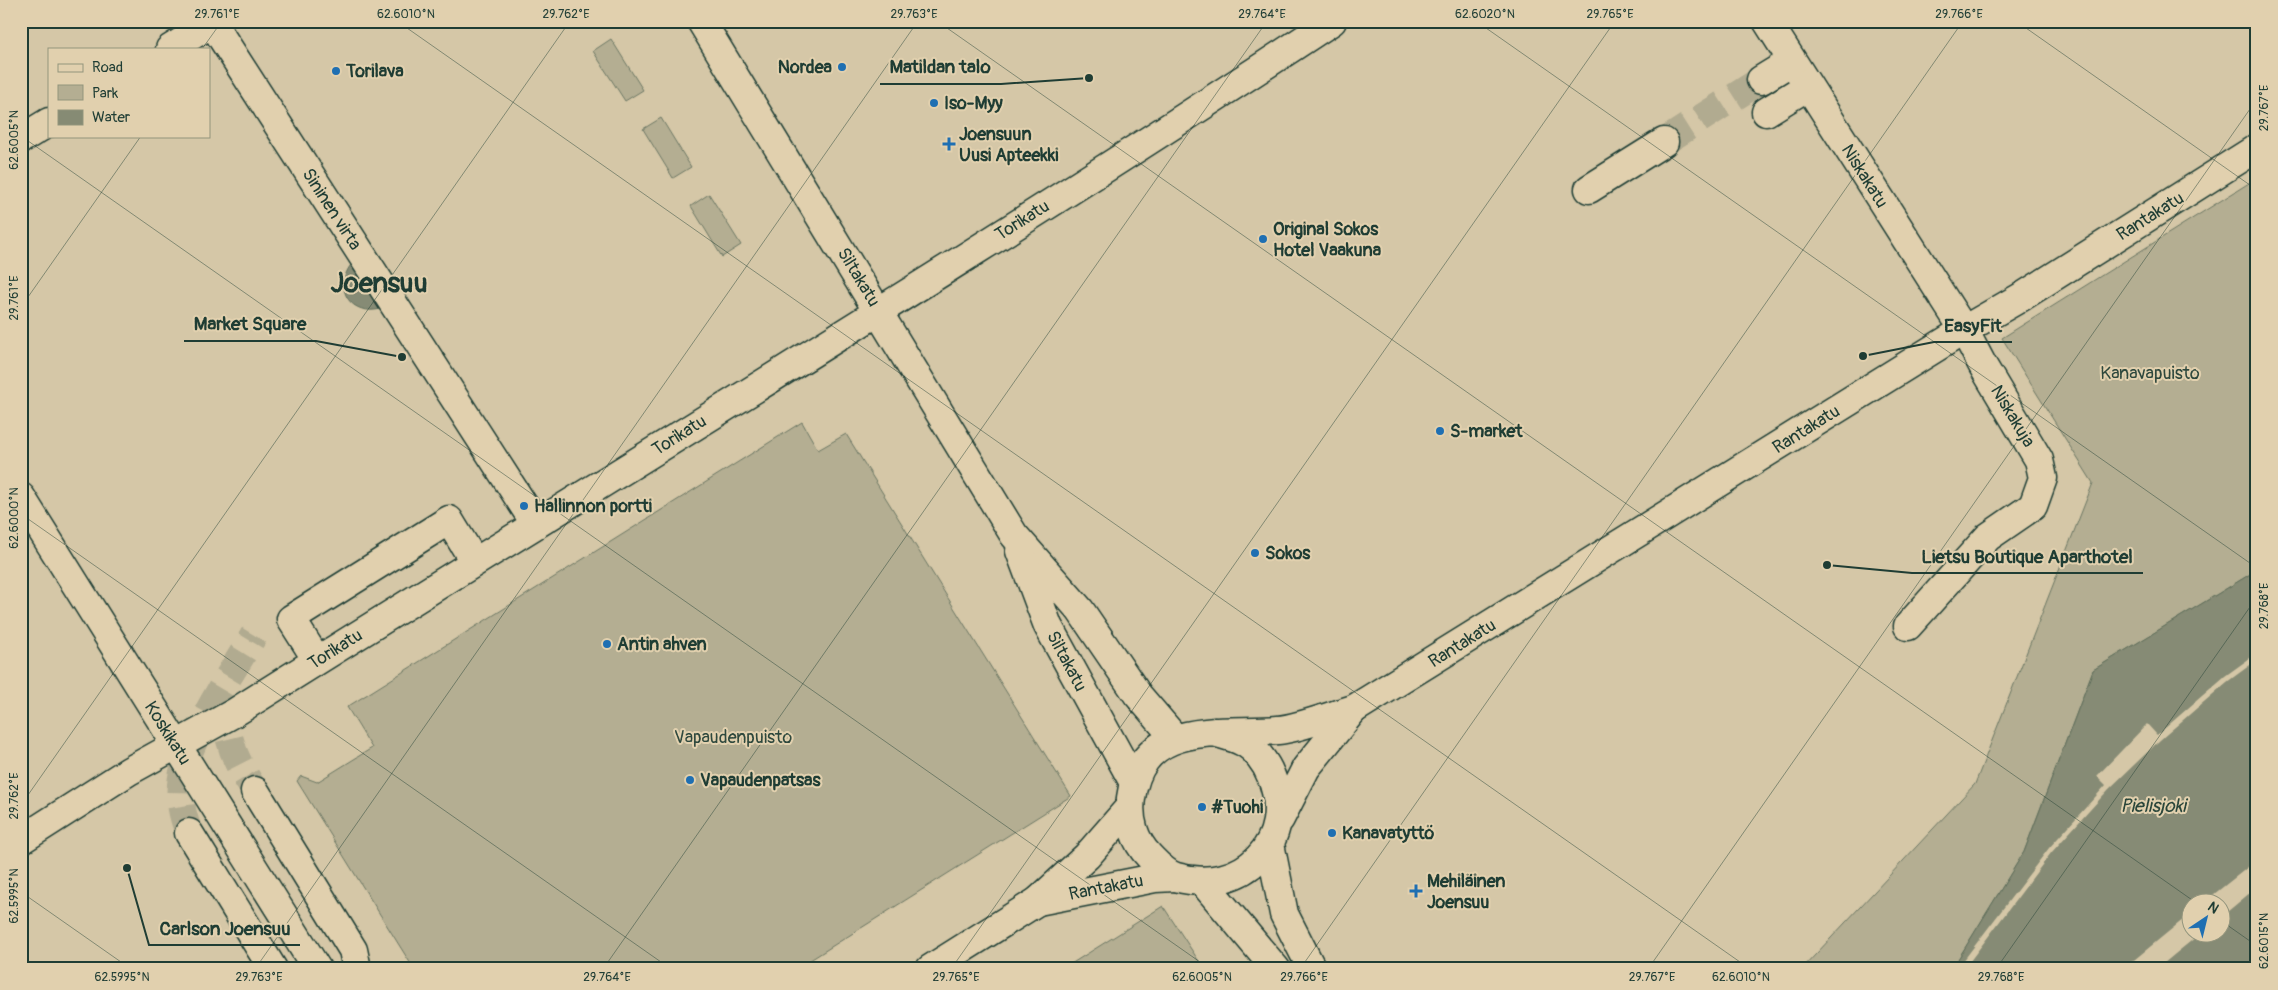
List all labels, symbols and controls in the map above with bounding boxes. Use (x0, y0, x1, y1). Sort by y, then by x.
text: 29.761°E (194, 7, 240, 22)
text: 62.6010°N (377, 7, 435, 22)
text: 29.762°E (542, 7, 590, 22)
text: 29.763°E (890, 7, 938, 22)
text: 29.764°E (1238, 7, 1286, 22)
text: 62.6020°N (1455, 7, 1515, 22)
text: 29.765°E (1587, 7, 1633, 22)
text: 29.766°E (1935, 7, 1983, 22)
legend (48, 48, 210, 138)
callout: Matildan talo (880, 50, 1001, 84)
text: Matildan talo (889, 55, 991, 79)
place label: Nordea (778, 56, 833, 79)
text: Road (92, 58, 123, 77)
place label: Torilava (345, 60, 404, 83)
marker: Nordea (836, 61, 848, 73)
marker: Torilava (330, 65, 342, 77)
text: Park (92, 84, 119, 103)
text: 29.767°E (2257, 85, 2272, 131)
place label: Iso-Myy (944, 92, 1003, 115)
marker: Iso-Myy (928, 97, 940, 109)
text: Water (92, 108, 131, 127)
text: 62.6005°N (7, 110, 22, 170)
place label: Joensuun Uusi Apteekki (959, 123, 1059, 167)
marker: Joensuun Uusi Apteekki (943, 138, 955, 150)
street label: Niskakatu (1836, 140, 1893, 212)
street label: Sininen virta (297, 164, 367, 254)
street label: Rantakatu (2112, 187, 2188, 246)
street label: Torikatu (991, 195, 1054, 246)
place label: Original Sokos Hotel Vaakuna (1273, 218, 1382, 262)
marker: Original Sokos Hotel Vaakuna (1257, 233, 1269, 245)
street label: Siltakatu (832, 243, 885, 311)
district label: Joensuu (330, 266, 428, 301)
text: 29.761°E (7, 275, 22, 321)
callout: Market Square (184, 307, 316, 341)
callout: EasyFit (1934, 308, 2012, 342)
text: Market Square (194, 312, 307, 336)
text: EasyFit (1944, 314, 2003, 338)
park label: Kanavapuisto (2100, 362, 2200, 385)
street label: Niskakuja (1985, 381, 2040, 451)
street label: Rantakatu (1768, 400, 1844, 459)
street label: Torikatu (648, 410, 711, 461)
place label: S-market (1450, 420, 1523, 443)
marker: S-market (1434, 425, 1446, 437)
text: 62.6000°N (7, 487, 22, 549)
place label: Hallinnon portti (534, 495, 652, 518)
marker: Hallinnon portti (518, 500, 530, 512)
callout: Lietsu Boutique Aparthotel (1912, 539, 2143, 573)
place label: Sokos (1265, 542, 1311, 565)
text: Lietsu Boutique Aparthotel (1921, 545, 2133, 569)
marker: Sokos (1249, 547, 1261, 559)
text: 29.768°E (2257, 583, 2272, 629)
street label: Rantakatu (1424, 614, 1500, 673)
street label: Torikatu (304, 624, 367, 675)
street label: Siltakatu (1041, 627, 1092, 695)
place label: Antin ahven (617, 633, 707, 656)
marker: Antin ahven (601, 638, 613, 650)
street label: Koskikatu (139, 697, 196, 769)
park label: Vapaudenpuisto (674, 726, 792, 749)
place label: Vapaudenpatsas (700, 769, 821, 792)
text: 29.762°E (7, 772, 22, 820)
marker: Vapaudenpatsas (684, 774, 696, 786)
water label: Pielisjoki (2120, 794, 2188, 818)
place label: #Tuohi (1211, 796, 1263, 819)
marker: #Tuohi (1196, 801, 1208, 813)
place label: Kanavatyttö (1342, 822, 1435, 845)
marker: Kanavatyttö (1326, 827, 1338, 839)
text: 62.5995°N (7, 868, 22, 924)
street label: Rantakatu (1067, 869, 1145, 906)
place label: Mehiläinen Joensuu (1427, 870, 1505, 914)
marker: Mehiläinen Joensuu (1409, 884, 1423, 898)
north arrow (2180, 892, 2230, 942)
text: N (2204, 898, 2222, 917)
callout: Carlson Joensuu (149, 911, 300, 945)
text: 62.6015°N (2257, 913, 2272, 969)
text: Carlson Joensuu (159, 917, 291, 941)
text: 62.5995°N (94, 970, 150, 985)
text: 29.763°E (235, 970, 283, 985)
text: 29.764°E (583, 970, 631, 985)
text: 29.765°E (933, 970, 979, 985)
text: 62.6005°N (1172, 970, 1232, 985)
text: 29.766°E (1280, 970, 1328, 985)
text: 29.767°E (1629, 970, 1675, 985)
text: 62.6010°N (1712, 970, 1770, 985)
text: 29.768°E (1978, 970, 2024, 985)

